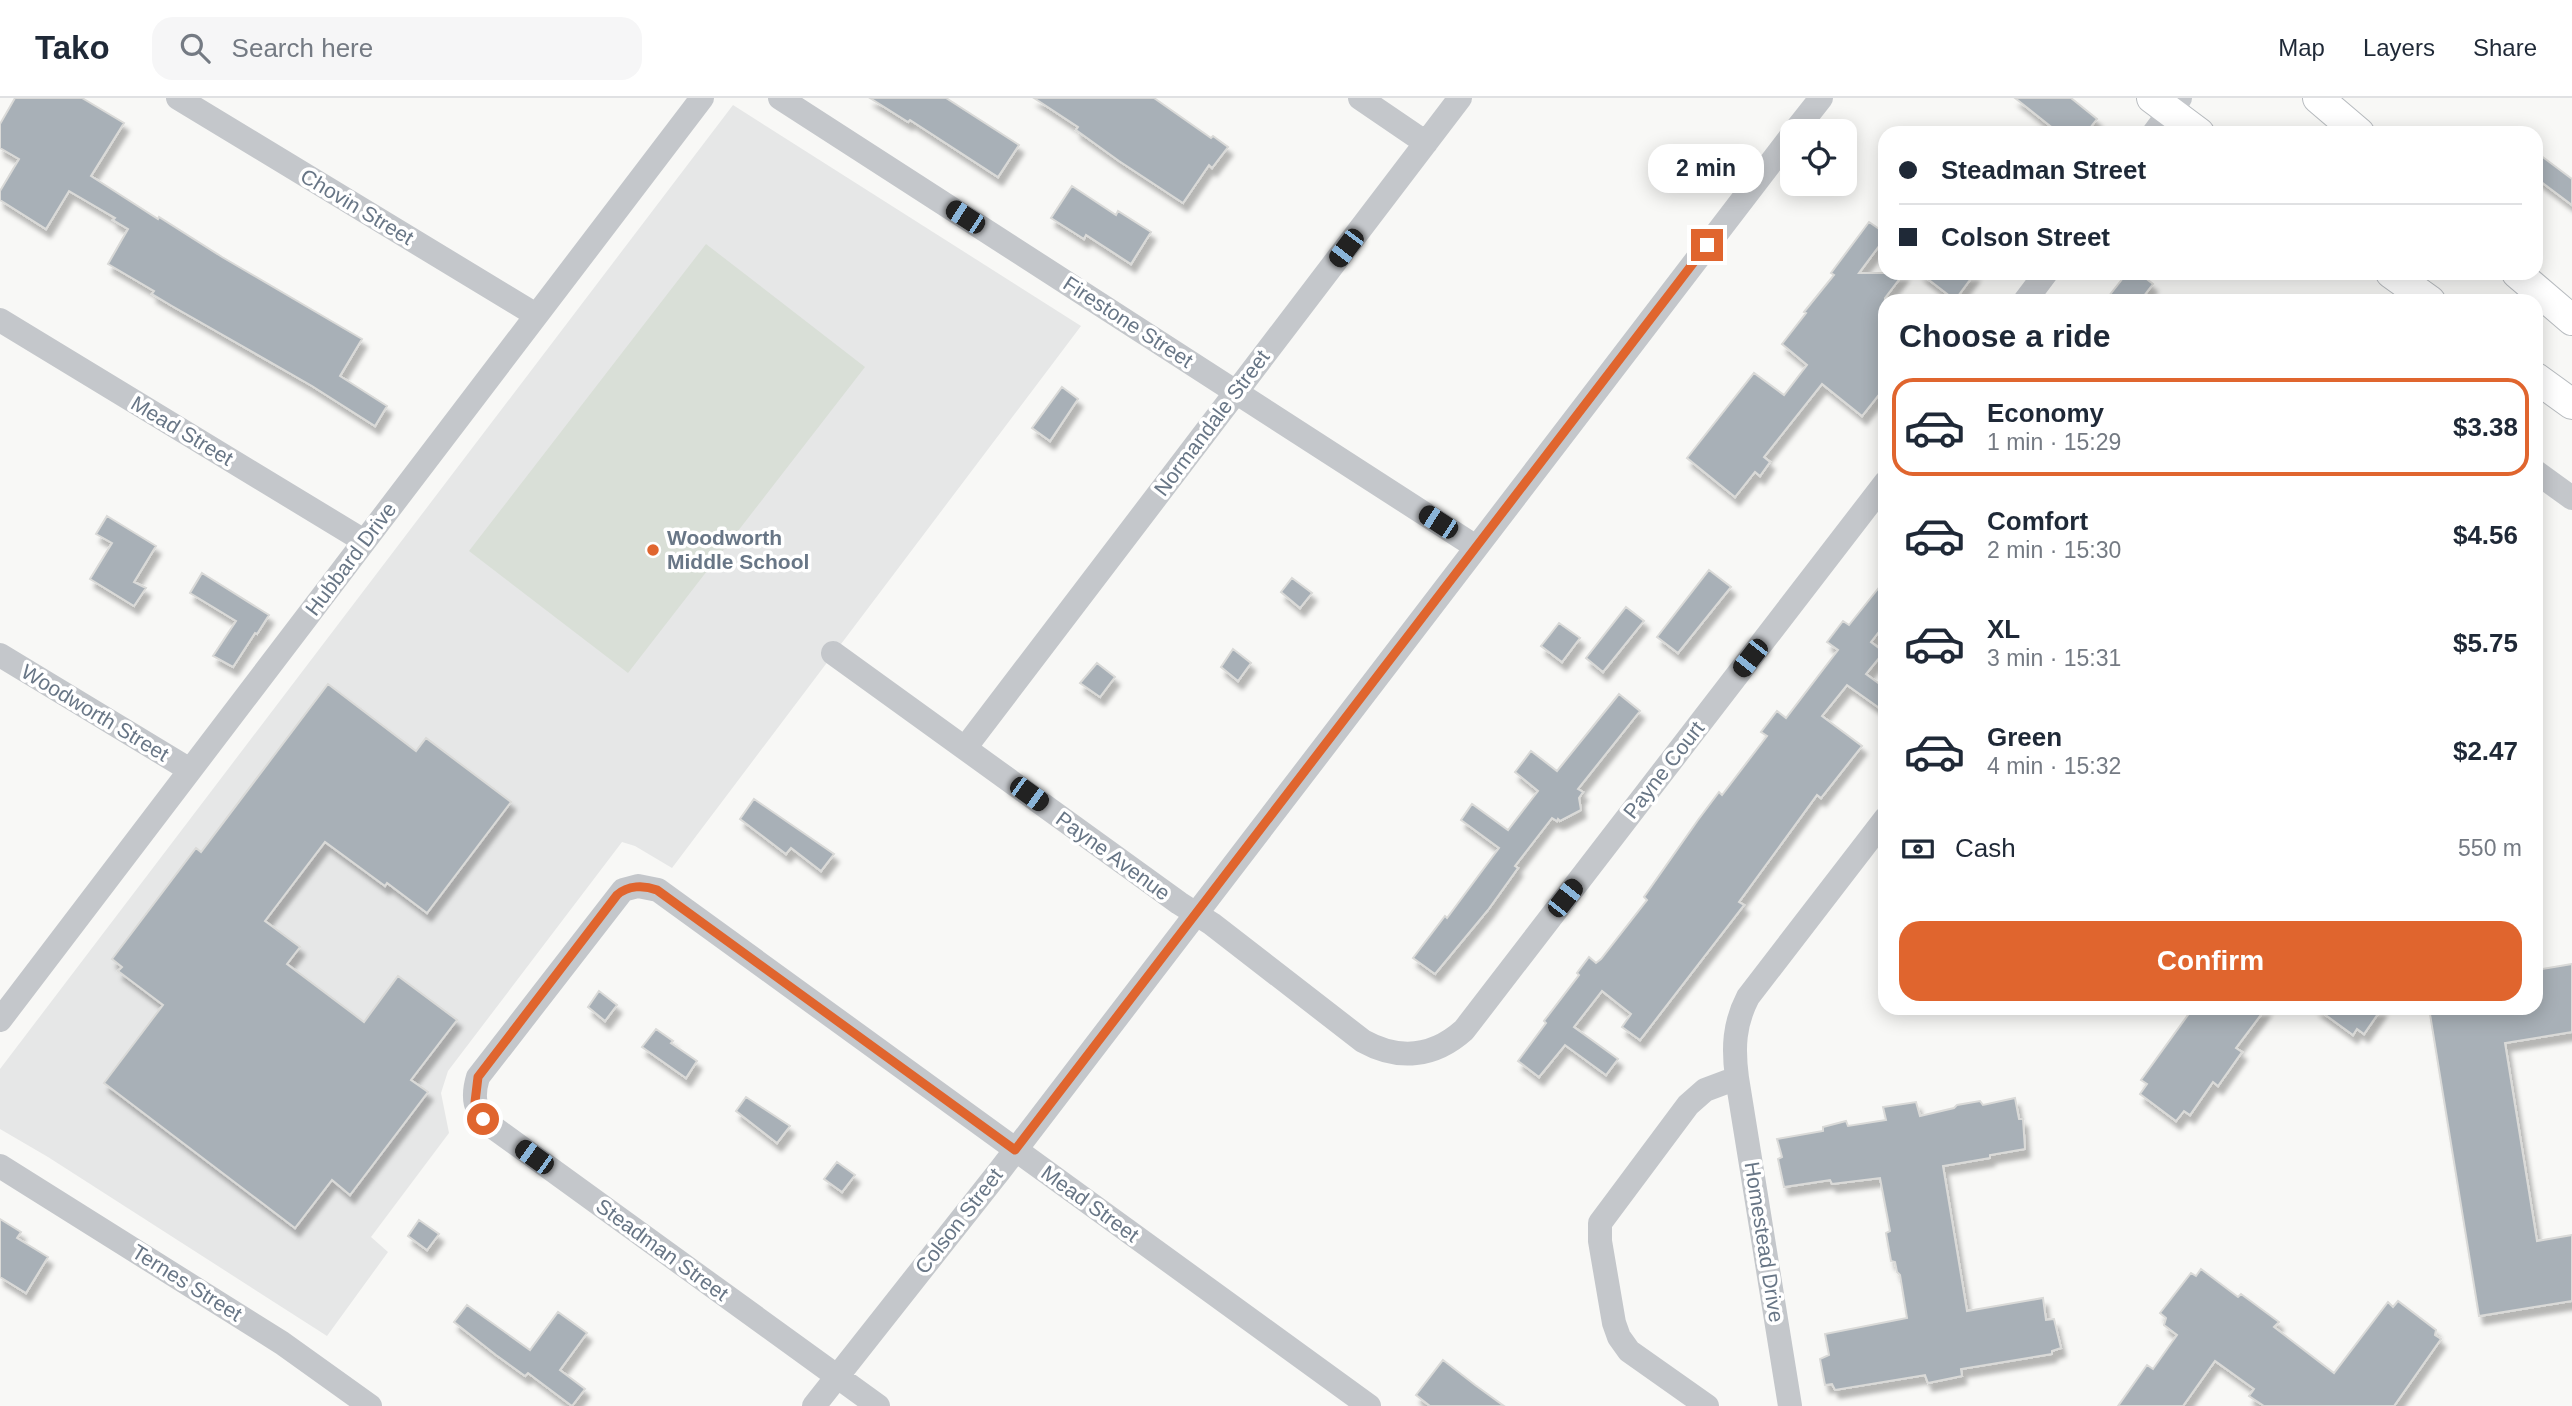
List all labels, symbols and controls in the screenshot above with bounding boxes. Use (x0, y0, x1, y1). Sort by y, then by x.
search box (152, 17, 642, 80)
text: Tako (35, 29, 110, 66)
icon: search (176, 29, 214, 67)
text: Search here (232, 33, 373, 63)
text: Map (2278, 34, 2325, 61)
text: Layers (2363, 34, 2435, 61)
text: Share (2473, 34, 2537, 61)
map controls (1780, 119, 1857, 196)
button: locate (1780, 119, 1857, 196)
callout: 2 min (1649, 144, 1765, 192)
text: 2 min (1676, 155, 1736, 181)
text: Steadman Street (1941, 155, 2146, 185)
street label: Chovin Street (297, 164, 418, 249)
car (942, 197, 989, 237)
text: Colson Street (1941, 222, 2110, 252)
car (1325, 225, 1368, 271)
route end (1691, 229, 1723, 261)
street label: Firestone Street (1059, 271, 1197, 372)
text: Choose a ride (1899, 318, 2111, 354)
street label: Normandale Street (1149, 345, 1274, 500)
street label: Mead Street (127, 391, 237, 470)
icon: car (1903, 396, 1966, 459)
text: Economy (1987, 398, 2104, 428)
text: $3.38 (2453, 412, 2518, 442)
text: 1 min · 15:29 (1987, 429, 2121, 455)
street label: Hubbard Drive (301, 498, 401, 620)
car (1415, 502, 1462, 542)
icon: car (1903, 504, 1966, 567)
text: Comfort (1987, 506, 2088, 536)
text: $4.56 (2453, 520, 2518, 550)
place label: Woodworth Middle School (667, 526, 809, 573)
text: 2 min · 15:30 (1987, 537, 2121, 563)
marker: Woodworth Middle School (645, 542, 661, 558)
icon: car (1903, 612, 1966, 675)
text: XL (1987, 614, 2020, 644)
text: $5.75 (2453, 628, 2518, 658)
car (1729, 635, 1772, 681)
text: 3 min · 15:31 (1987, 645, 2121, 671)
street label: Woodworth Street (17, 660, 173, 766)
street label: Payne Court (1619, 716, 1709, 823)
icon: car (1903, 720, 1966, 783)
text: Green (1987, 722, 2062, 752)
text: $2.47 (2453, 736, 2518, 766)
text: 4 min · 15:32 (1987, 753, 2121, 779)
car (1006, 773, 1053, 815)
street label: Payne Avenue (1052, 807, 1175, 905)
icon: cash (1899, 830, 1937, 868)
text: Cash (1955, 833, 2016, 863)
text: 550 m (2458, 835, 2522, 861)
car (1544, 875, 1587, 921)
button: Confirm (1899, 921, 2522, 1001)
route start (467, 1103, 499, 1135)
car (511, 1136, 558, 1178)
street label: Homestead Drive (1740, 1160, 1789, 1324)
street label: Mead Street (1037, 1161, 1143, 1247)
street label: Colson Street (910, 1163, 1007, 1278)
street label: Steadman Street (592, 1194, 733, 1305)
street label: Ternes Street (128, 1240, 246, 1326)

